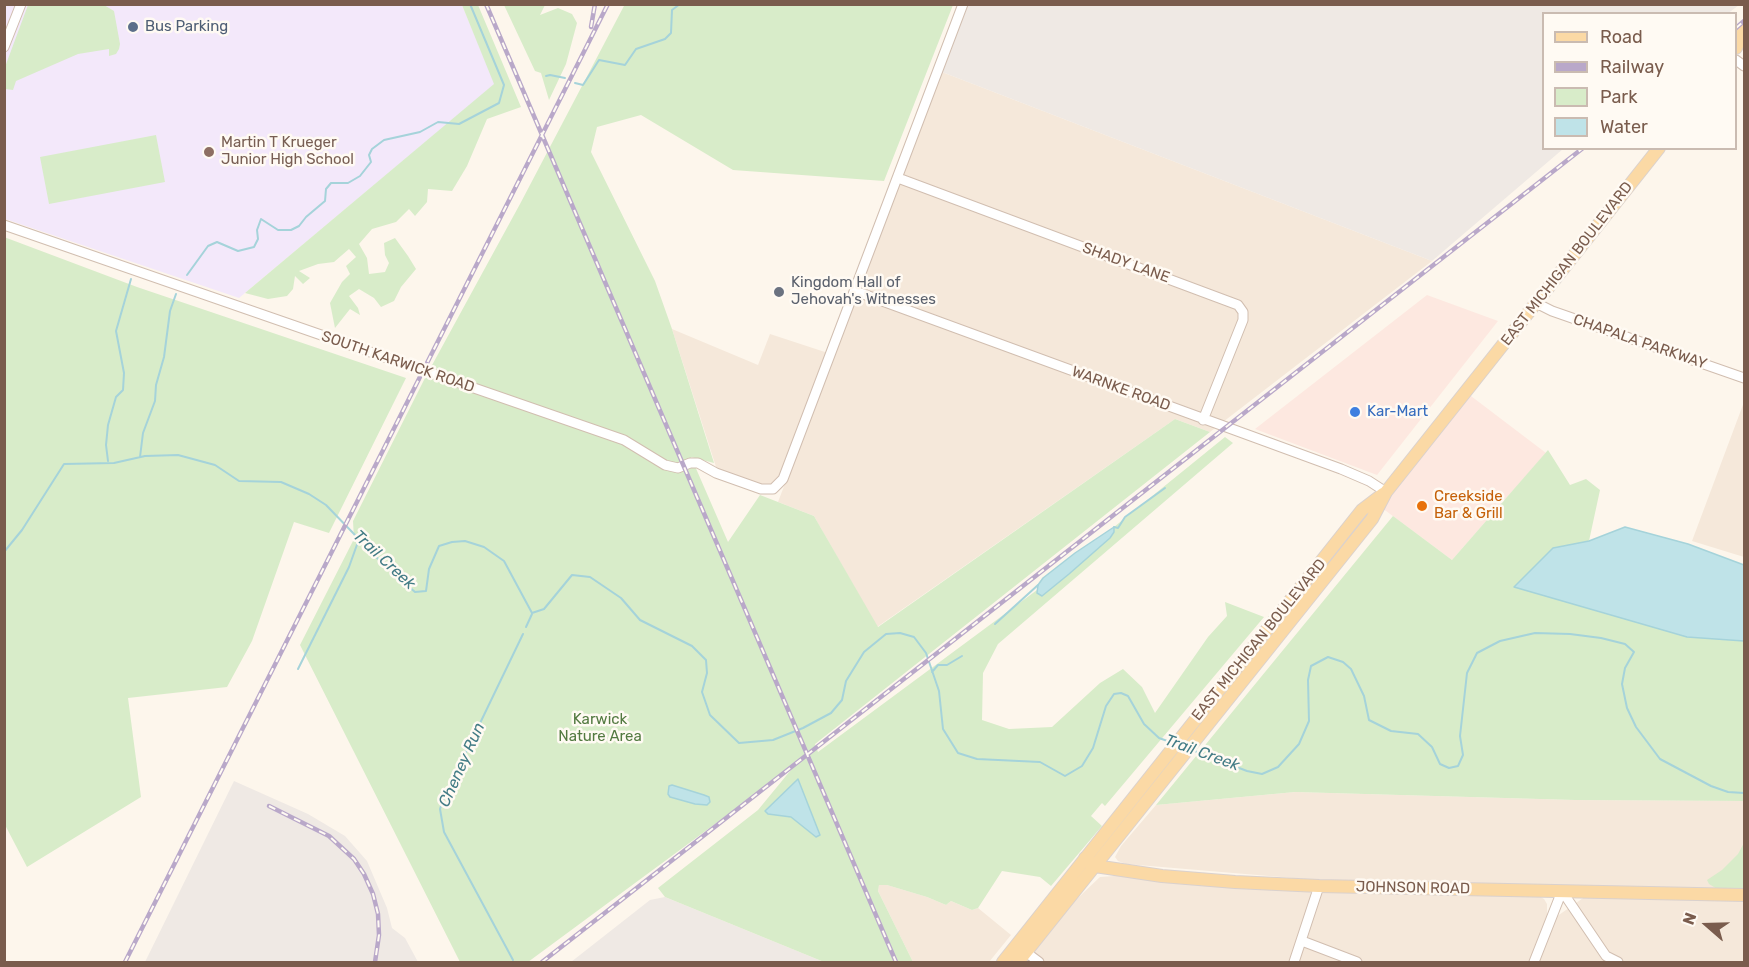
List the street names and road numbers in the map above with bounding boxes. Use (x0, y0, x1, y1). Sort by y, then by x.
street label: EAST MICHIGAN BOULEVARD (1497, 179, 1637, 349)
street label: SHADY LANE (1080, 239, 1172, 287)
street label: CHAPALA PARKWAY (1571, 311, 1709, 373)
street label: SOUTH KARWICK ROAD (319, 327, 477, 397)
street label: WARNKE ROAD (1069, 363, 1173, 415)
street label: EAST MICHIGAN BOULEVARD (1188, 555, 1330, 725)
street label: JOHNSON ROAD (1356, 878, 1470, 898)

